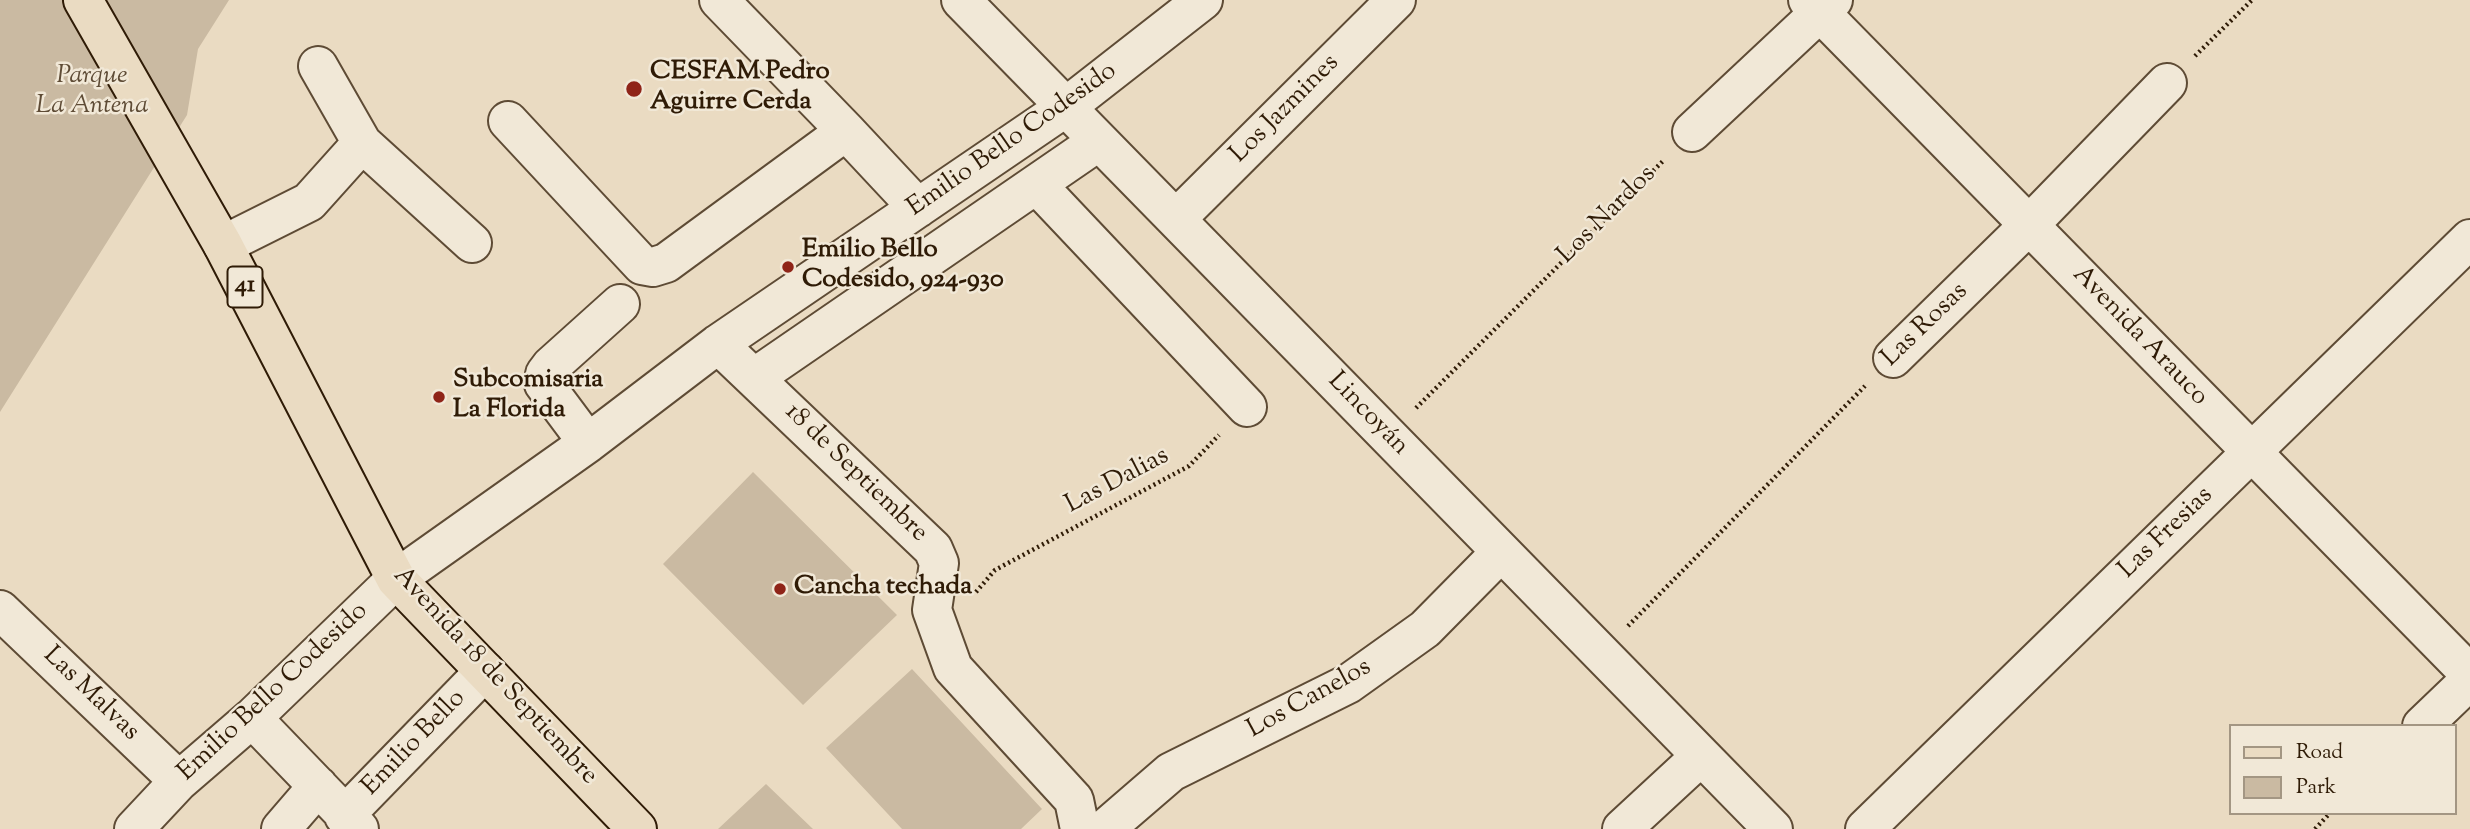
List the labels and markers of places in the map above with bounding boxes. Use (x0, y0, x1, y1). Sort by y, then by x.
place label: CESFAM Pedro Aguirre Cerda (650, 58, 830, 119)
marker: CESFAM Pedro Aguirre Cerda (624, 79, 644, 99)
place label: Emilio Bello Codesido, 924-930 (802, 236, 1004, 298)
marker: Emilio Bello Codesido, 924-930 (780, 259, 796, 275)
place label: Subcomisaria La Florida (453, 366, 603, 428)
marker: Subcomisaria La Florida (431, 389, 447, 405)
place label: Cancha techada (794, 573, 972, 605)
marker: Cancha techada (772, 581, 788, 597)

